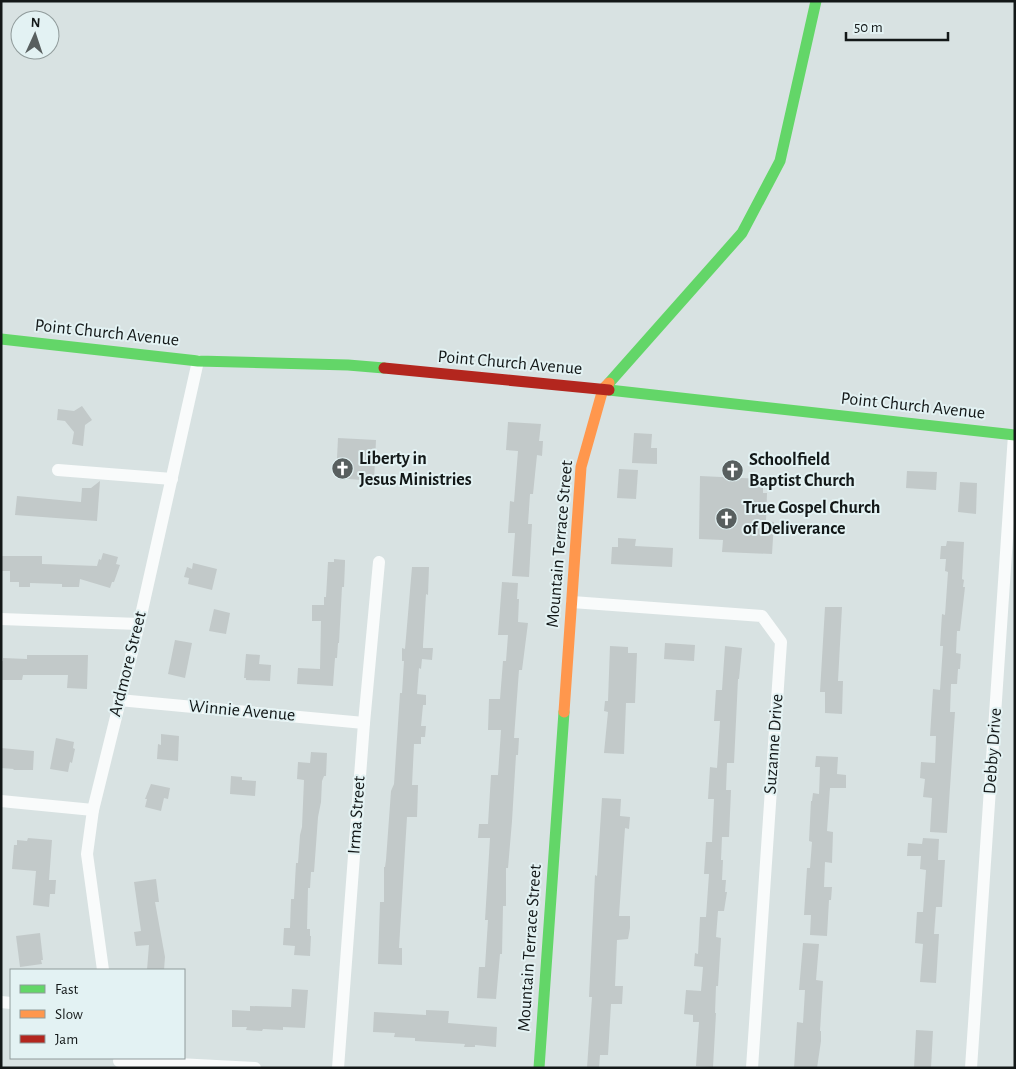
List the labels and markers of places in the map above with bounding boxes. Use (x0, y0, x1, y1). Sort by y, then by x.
place label: Liberty in Jesus Ministries (359, 450, 472, 489)
place label: Schoolfield Baptist Church (749, 451, 855, 490)
church icon: Liberty in Jesus Ministries (331, 457, 355, 481)
church icon: Schoolfield Baptist Church (721, 458, 745, 482)
place label: True Gospel Church of Deliverance (743, 499, 880, 538)
church icon: True Gospel Church of Deliverance (715, 506, 739, 530)

